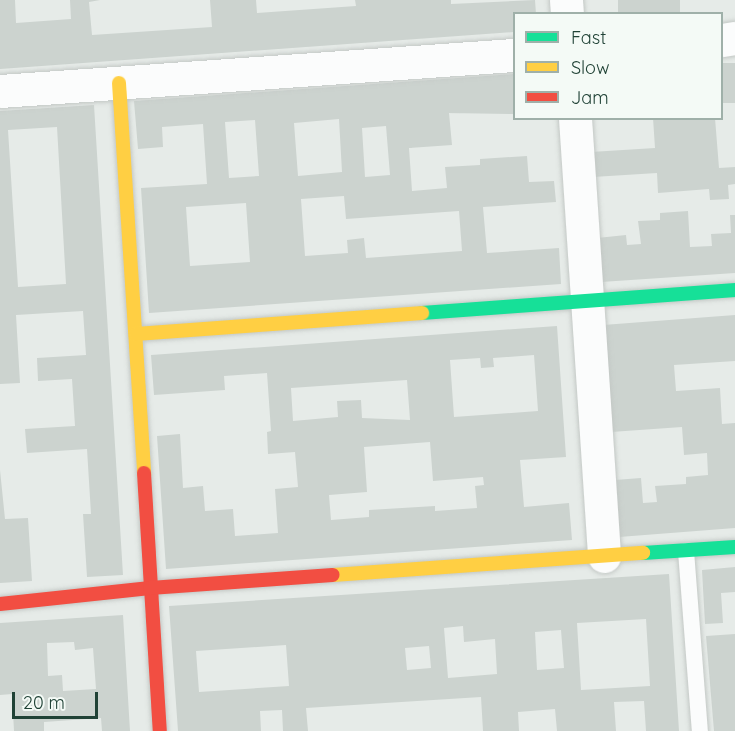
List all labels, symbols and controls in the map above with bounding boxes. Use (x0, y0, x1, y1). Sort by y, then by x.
legend (513, 12, 723, 120)
text: Fast (571, 26, 606, 49)
text: Slow (571, 56, 609, 79)
text: Jam (571, 86, 609, 109)
scale bar (15, 680, 100, 718)
text: 20 m (23, 691, 65, 714)

